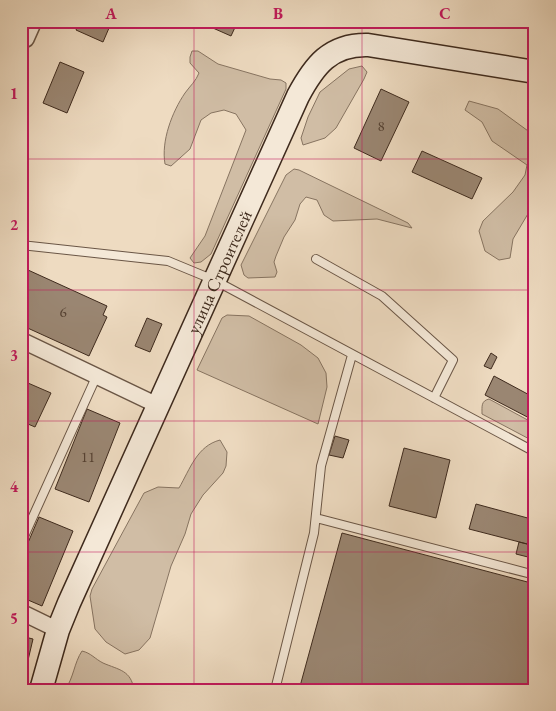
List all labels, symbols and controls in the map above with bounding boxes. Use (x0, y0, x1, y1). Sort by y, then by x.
text: A (104, 3, 117, 24)
text: B (273, 3, 283, 24)
text: C (439, 3, 451, 24)
text: 1 (10, 83, 18, 104)
house number: 8 (377, 116, 385, 135)
street label: улица Строителей (181, 206, 257, 337)
text: 2 (10, 214, 19, 235)
house number: 6 (59, 302, 67, 321)
text: 3 (10, 345, 18, 366)
house number: 11 (81, 447, 95, 466)
text: 4 (10, 476, 19, 497)
text: 5 (10, 608, 18, 629)

